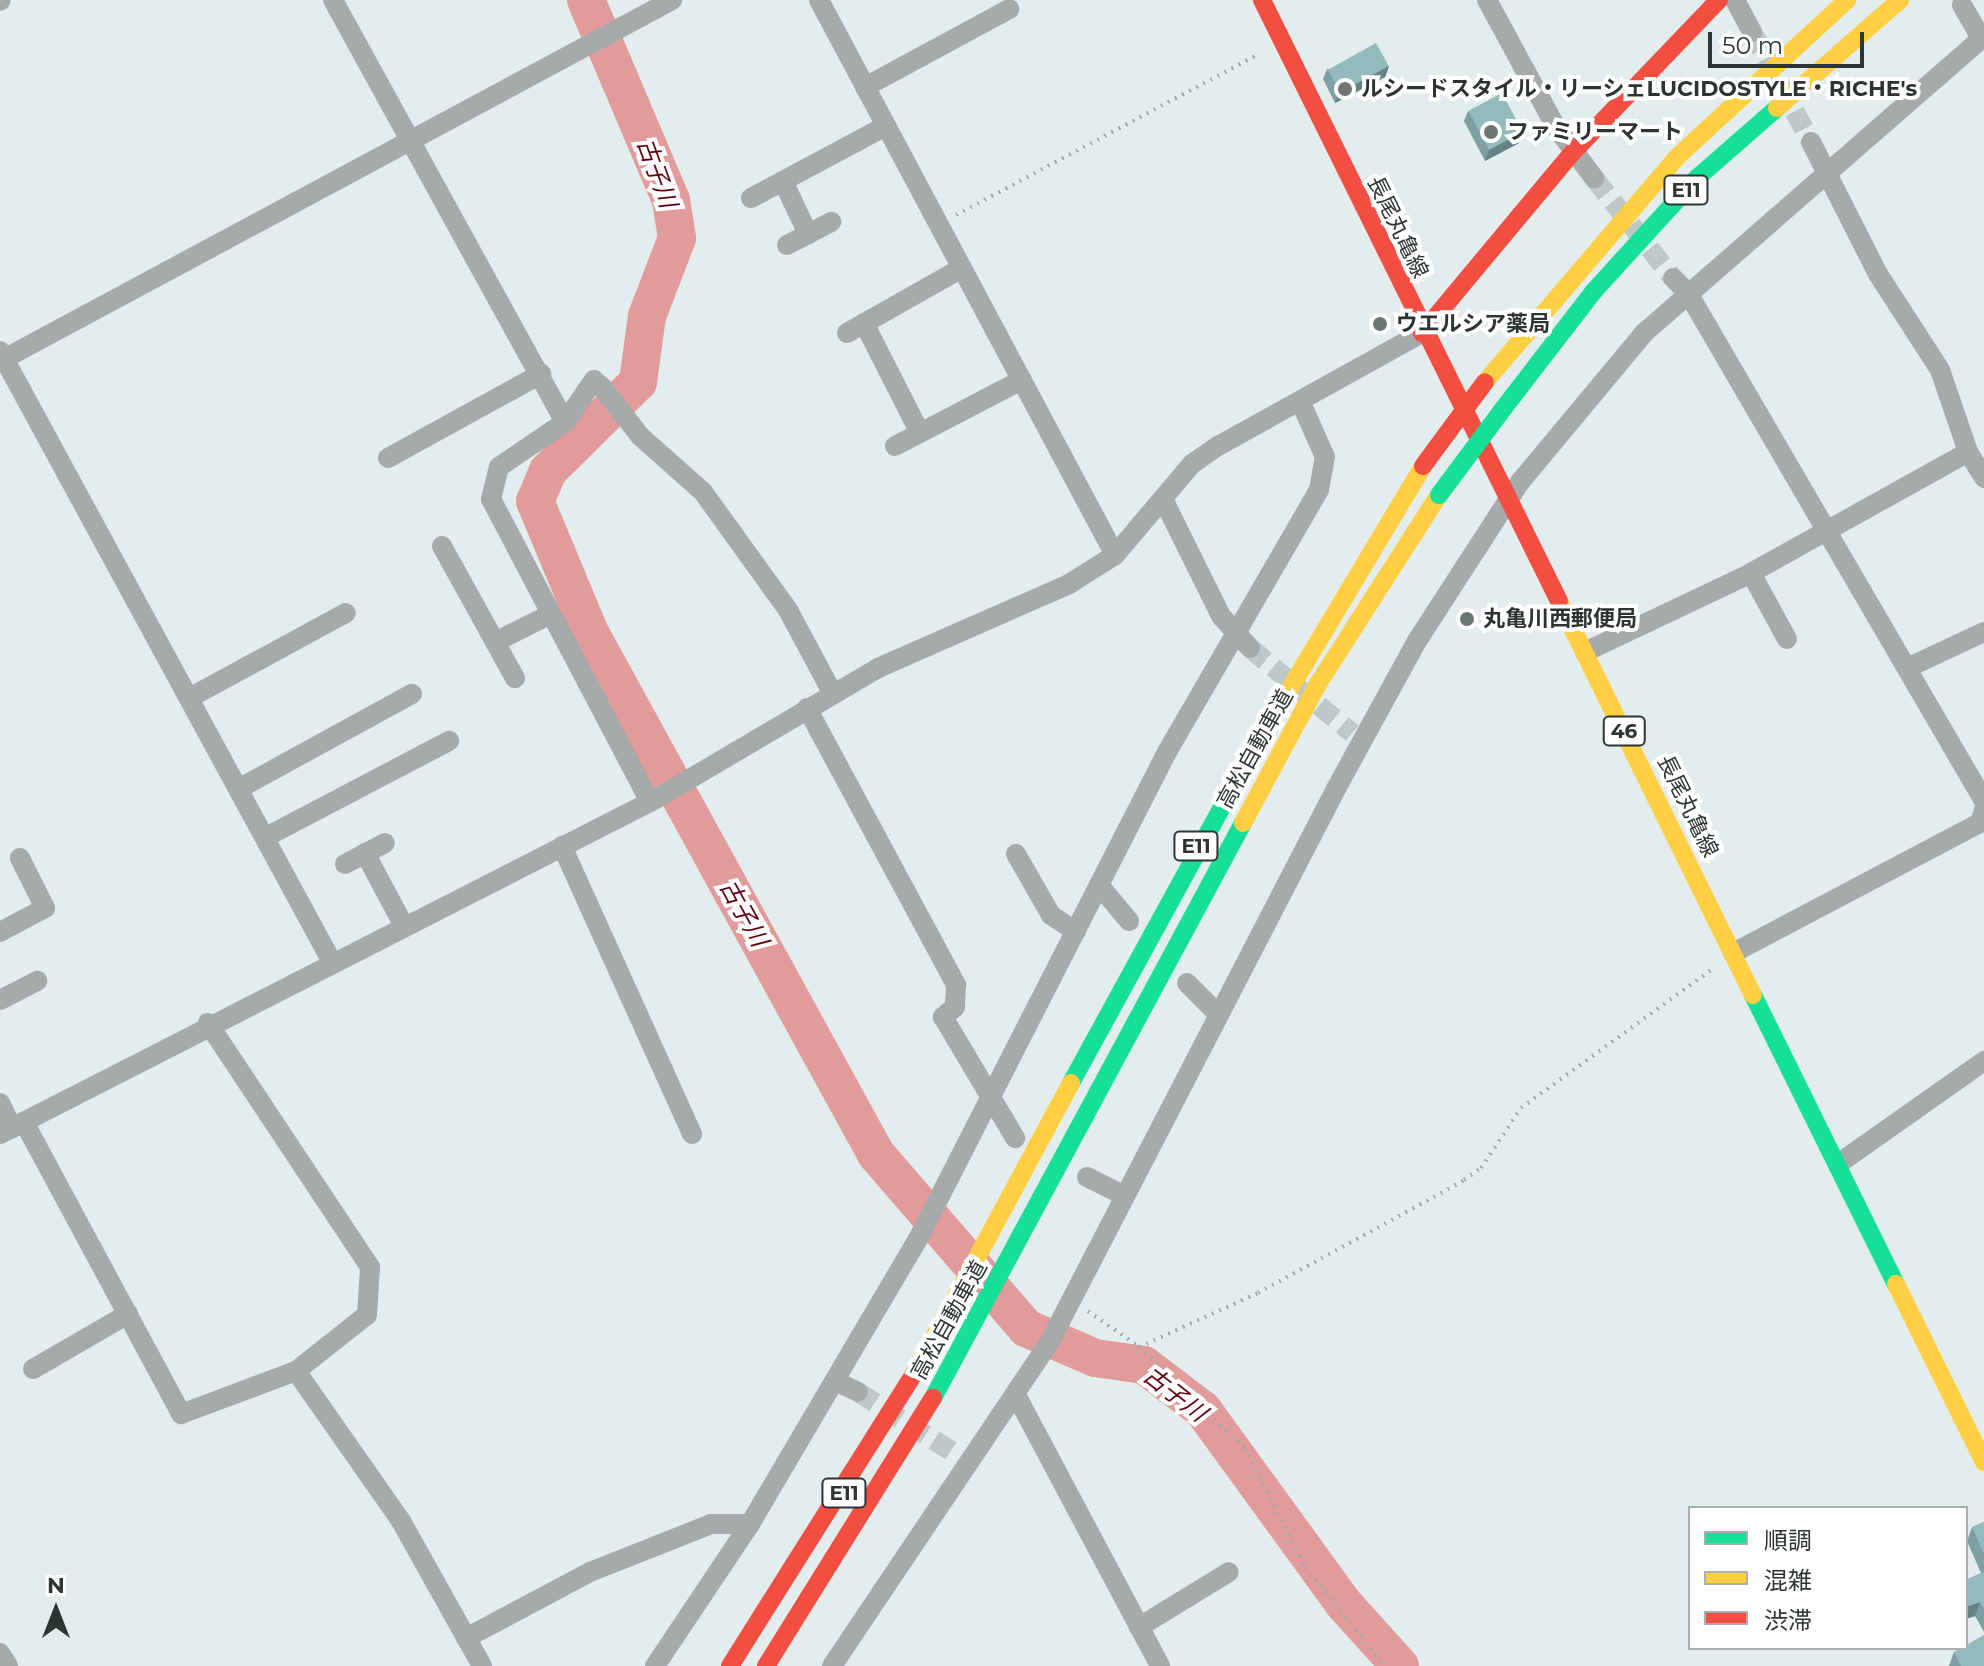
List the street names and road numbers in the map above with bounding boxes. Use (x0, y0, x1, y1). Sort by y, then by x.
street label: 長尾丸亀線 (1362, 172, 1434, 282)
road number: E11 (1662, 174, 1710, 206)
street label: 高松自動車道 (1211, 685, 1299, 813)
road number: 46 (1602, 715, 1646, 747)
street label: 長尾丸亀線 (1652, 751, 1724, 861)
road number: E11 (1172, 830, 1220, 862)
street label: 高松自動車道 (905, 1256, 993, 1384)
road number: E11 (820, 1477, 868, 1509)

